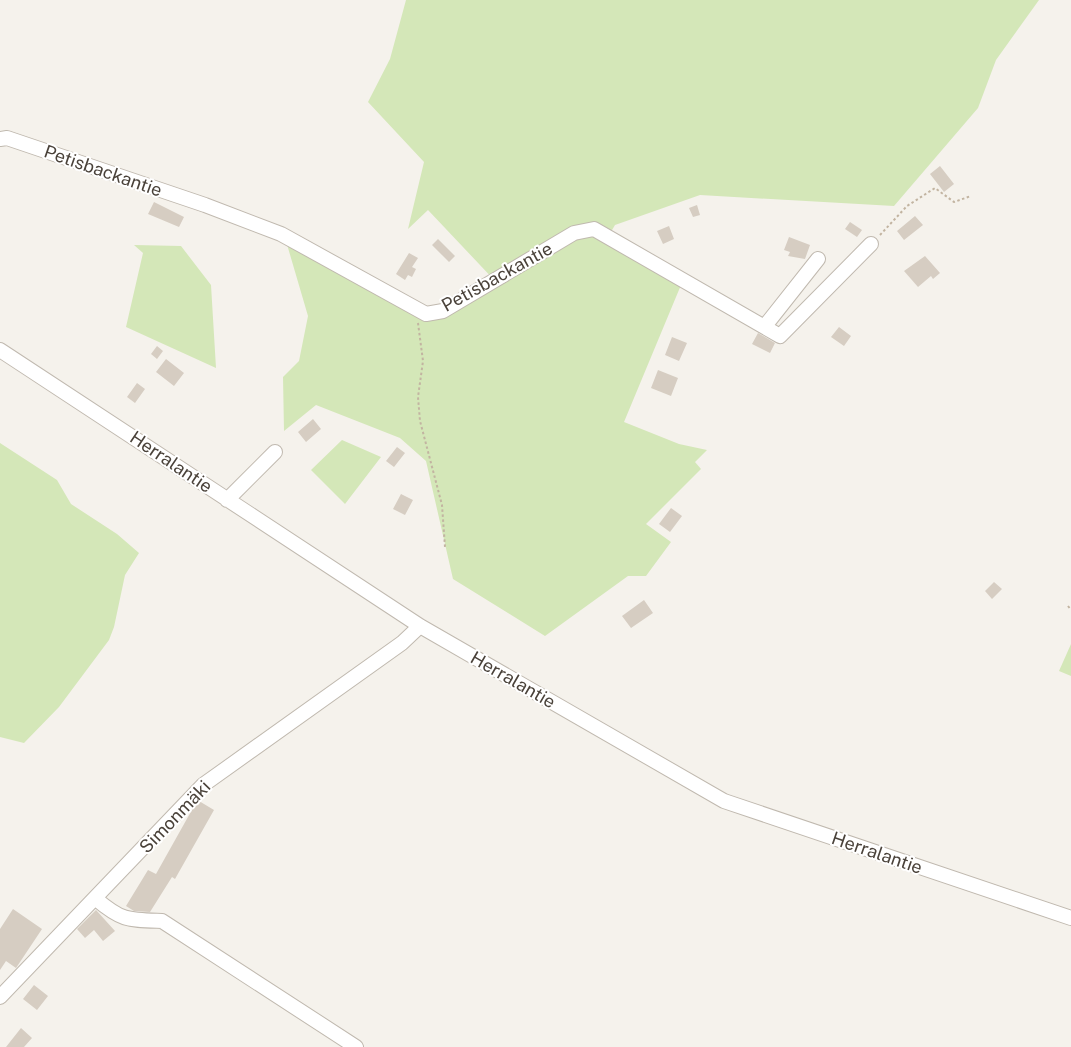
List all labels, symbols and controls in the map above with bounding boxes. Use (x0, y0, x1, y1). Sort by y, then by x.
street label: Petisbackantie (41, 141, 165, 201)
street label: Petisbackantie (438, 237, 556, 316)
street label: Herralantie (126, 426, 216, 497)
street label: Herralantie (467, 647, 559, 712)
street label: Simonmäki (135, 776, 214, 857)
street label: Herralantie (829, 827, 925, 878)

